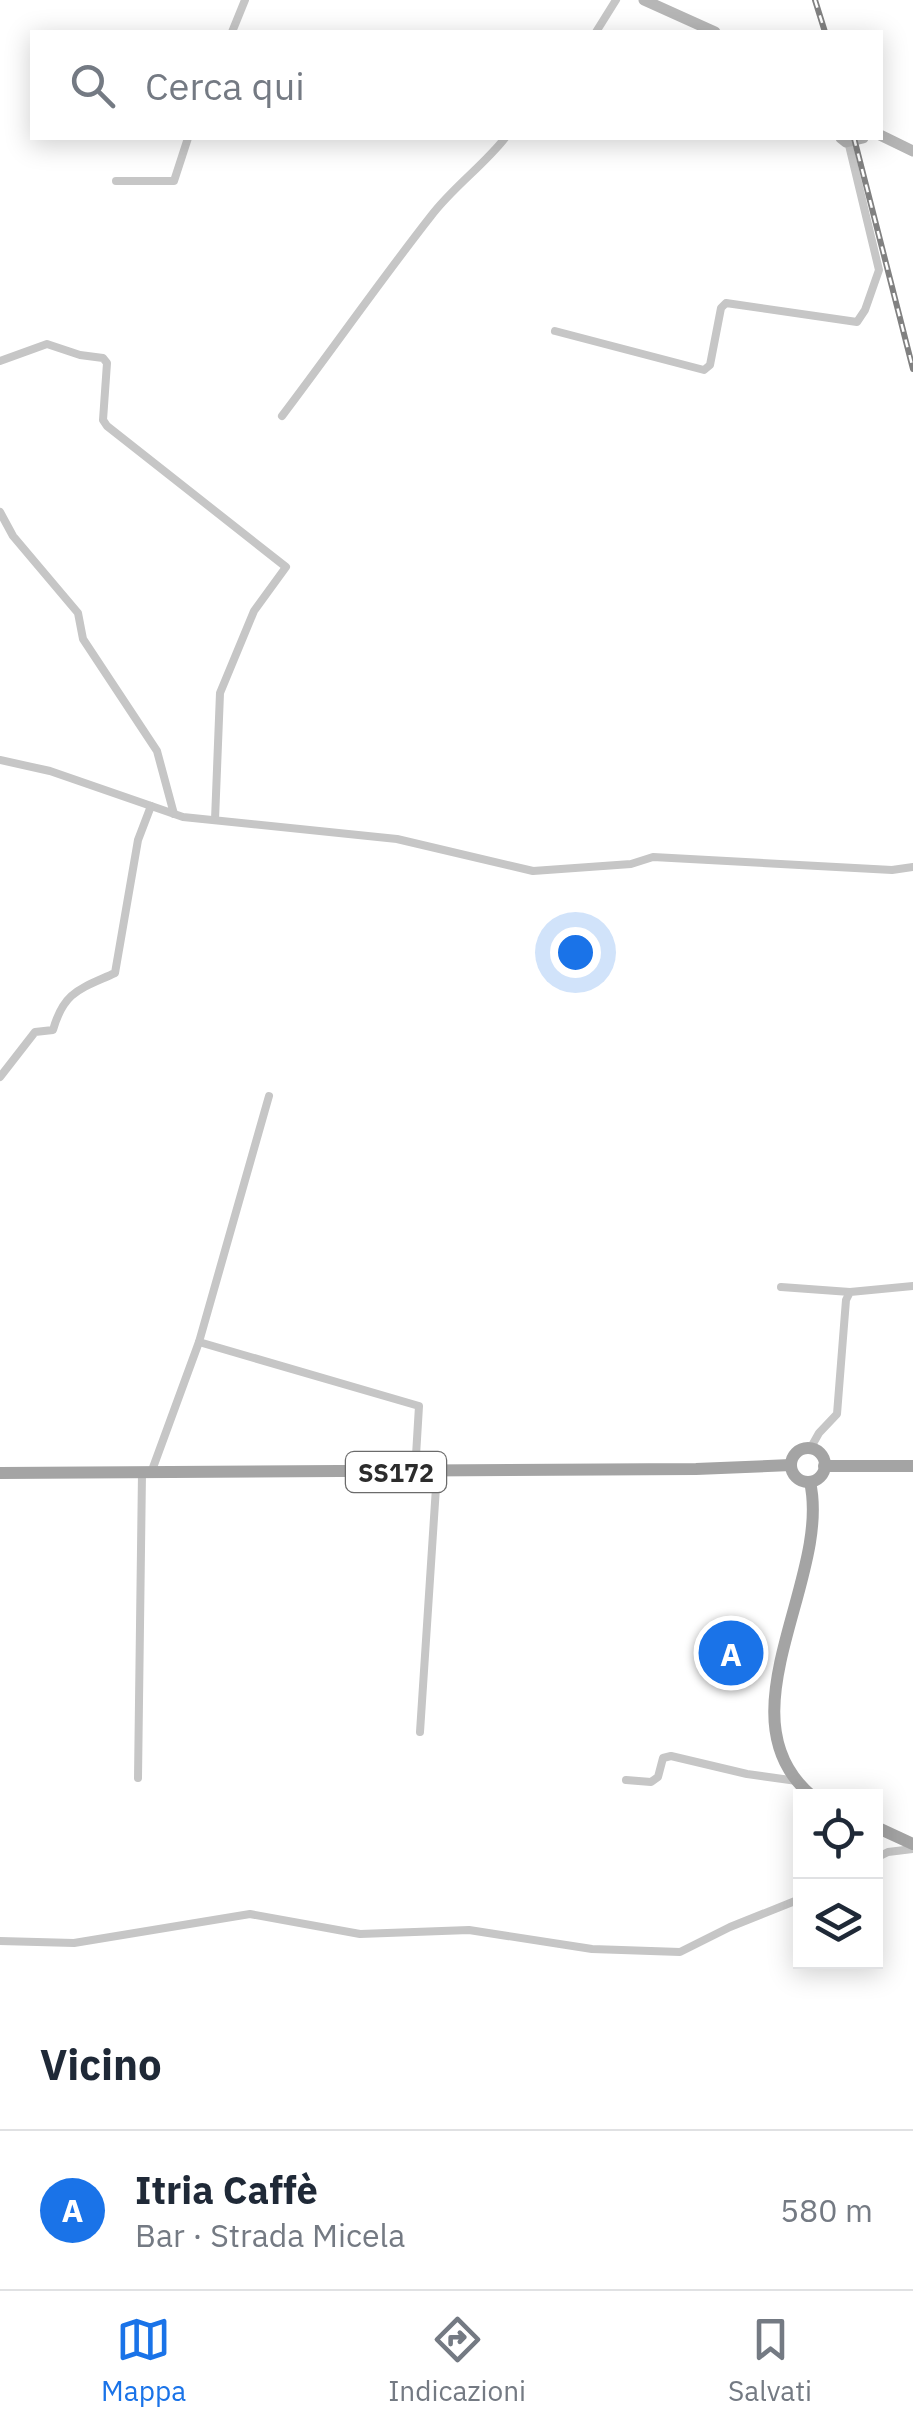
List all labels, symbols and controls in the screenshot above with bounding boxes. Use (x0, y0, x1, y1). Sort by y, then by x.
search box (30, 30, 883, 140)
icon: search (65, 58, 120, 113)
text: Cerca qui (145, 61, 305, 110)
your location (550, 927, 601, 978)
road number: SS172 (346, 1452, 446, 1492)
pin: A (698, 1616, 764, 1690)
map controls (793, 1789, 883, 1969)
button: locate (793, 1789, 883, 1879)
button: layers (793, 1879, 883, 1969)
text: Vicino (40, 2037, 162, 2092)
text: Itria Caffè (135, 2165, 318, 2214)
text: A (62, 2189, 83, 2231)
text: 580 m (780, 2189, 873, 2231)
text: Bar · Strada Micela (135, 2214, 405, 2256)
tab: Mappa (101, 2312, 186, 2409)
tab: Indicazioni (388, 2312, 526, 2409)
tab: Salvati (728, 2312, 812, 2409)

